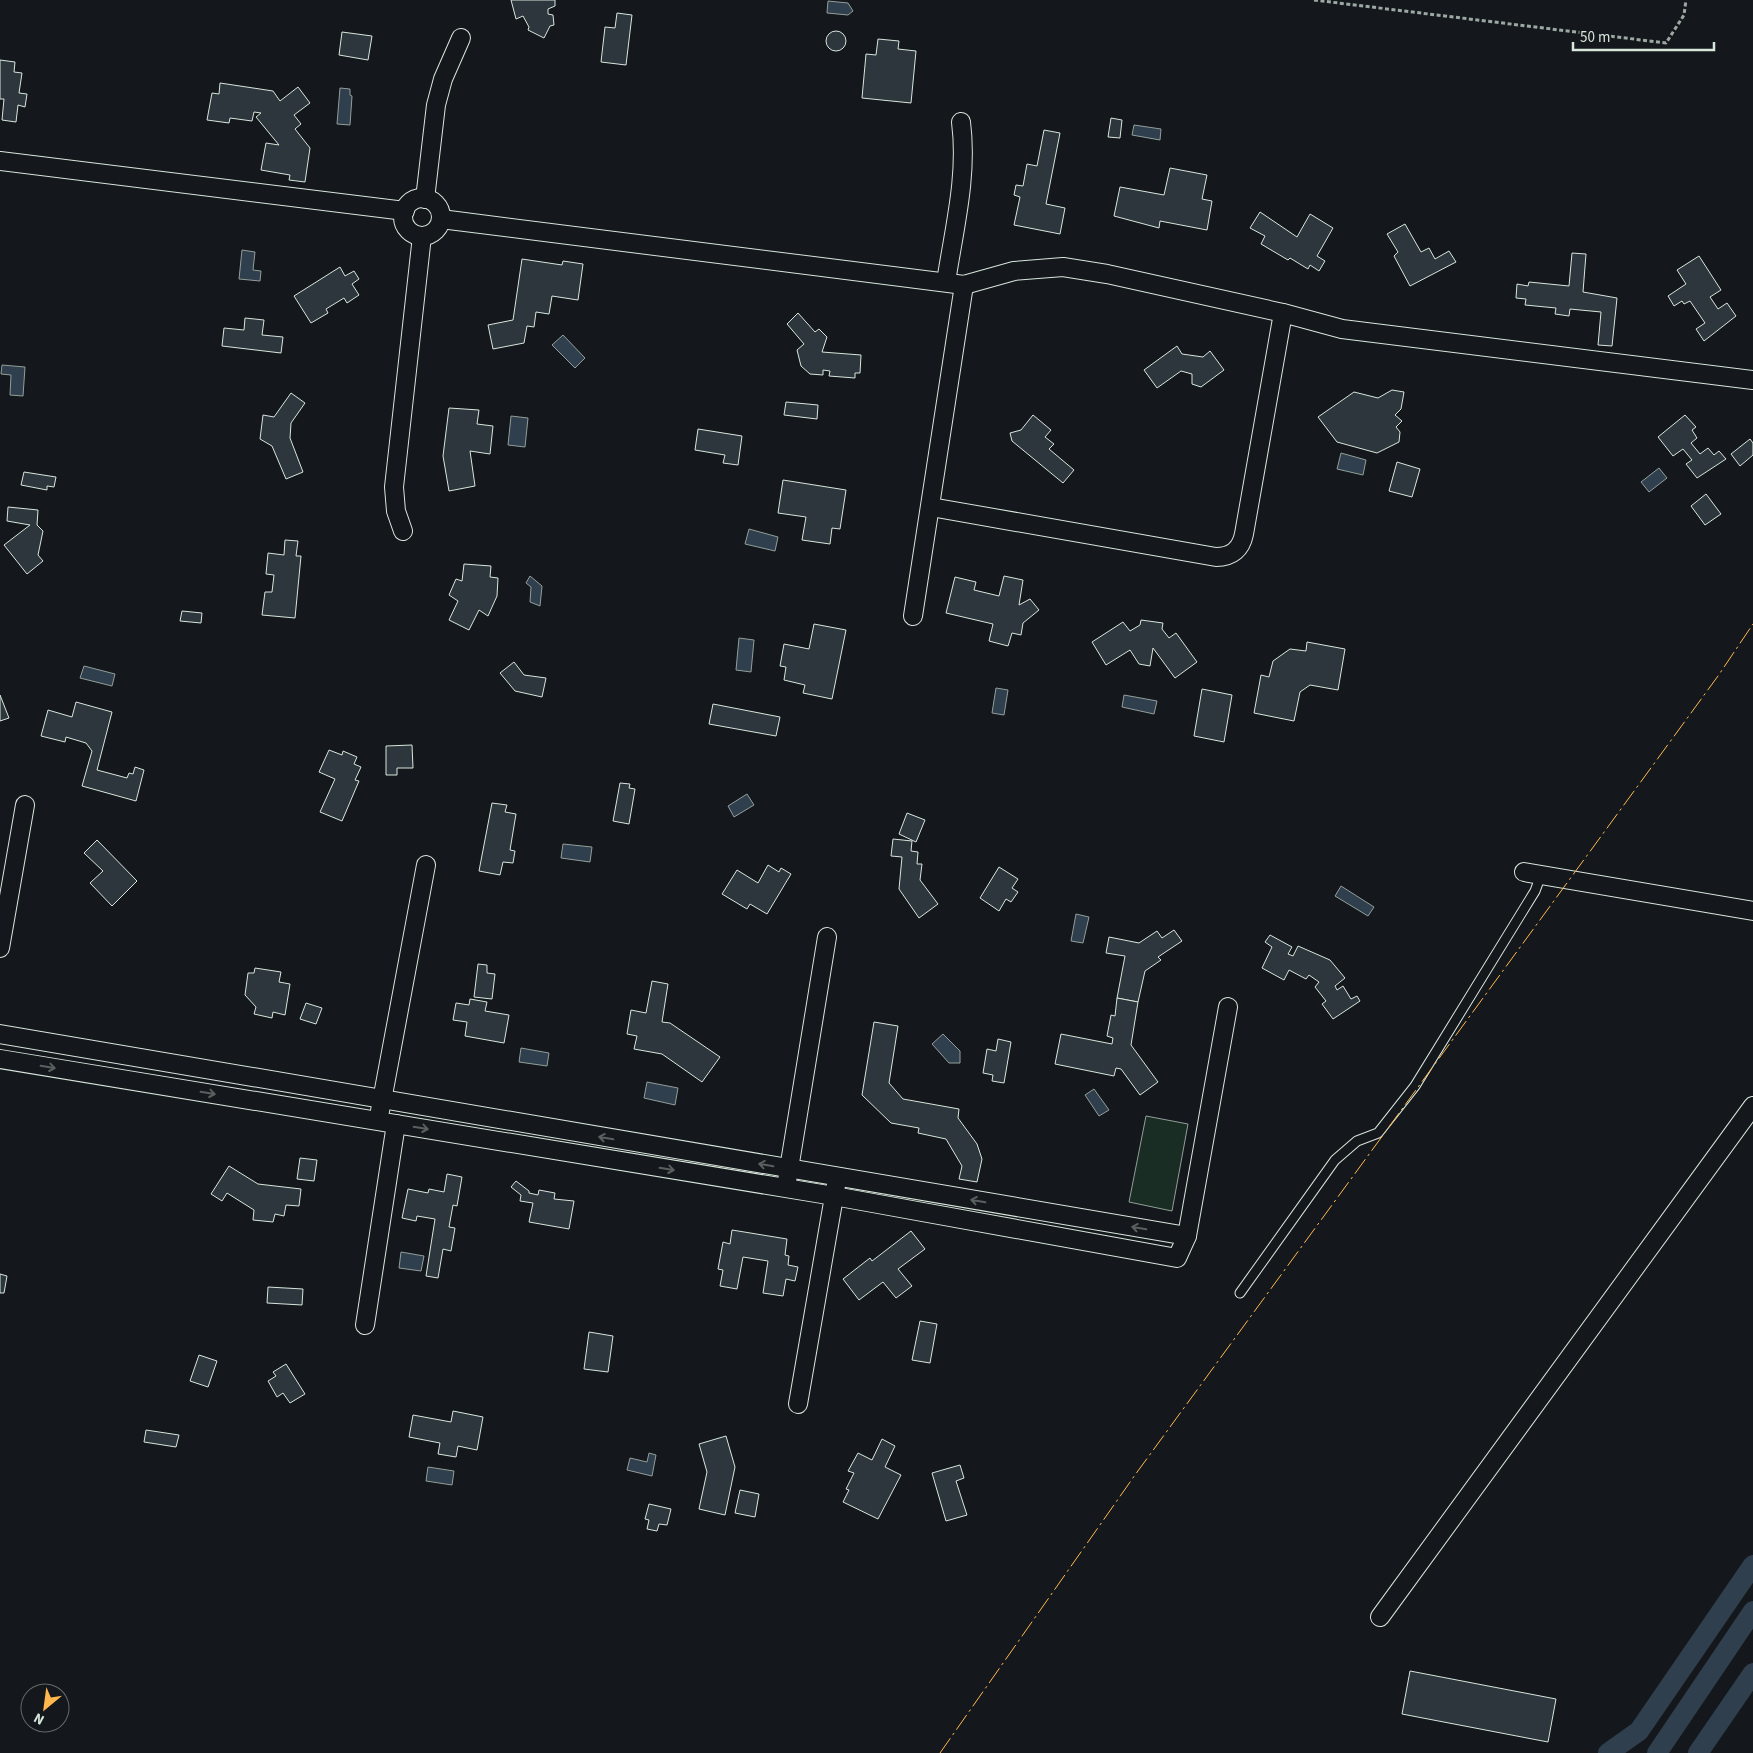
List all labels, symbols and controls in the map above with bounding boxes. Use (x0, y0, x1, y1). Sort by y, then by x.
scale bar (1573, 20, 1714, 52)
text: 50 m (1580, 27, 1610, 48)
one-way arrow (40, 1062, 56, 1072)
one-way arrow (200, 1089, 216, 1099)
one-way arrow (412, 1124, 428, 1134)
one-way arrow (599, 1132, 615, 1142)
one-way arrow (759, 1160, 775, 1170)
one-way arrow (659, 1164, 675, 1174)
one-way arrow (971, 1195, 987, 1205)
one-way arrow (1131, 1222, 1147, 1232)
north arrow (20, 1683, 70, 1733)
text: N (30, 1707, 48, 1729)

